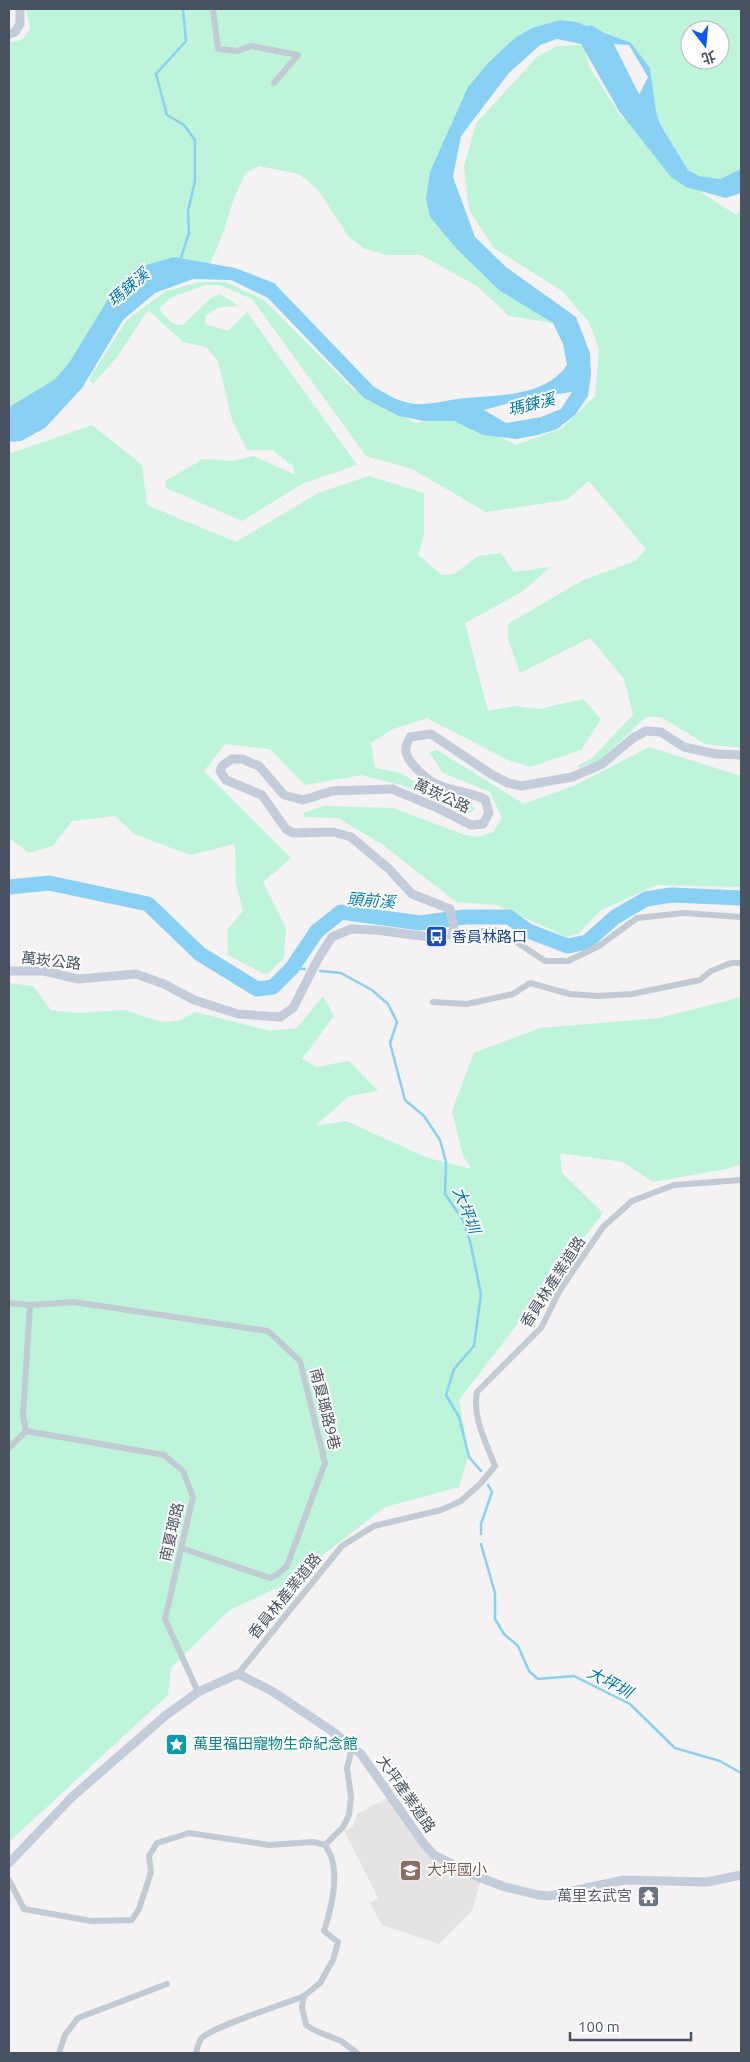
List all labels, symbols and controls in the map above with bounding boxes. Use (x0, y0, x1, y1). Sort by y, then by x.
north arrow (680, 20, 730, 70)
text: 北 (700, 48, 718, 67)
water label: 瑪鋉溪 (104, 263, 154, 310)
water label: 瑪鋉溪 (506, 389, 558, 419)
street label: 萬崁公路 (411, 775, 473, 816)
water label: 頭前溪 (346, 889, 398, 911)
bus stop icon: 香員林路口 (424, 925, 448, 949)
place label: 香員林路口 (452, 928, 527, 945)
street label: 萬崁公路 (20, 949, 82, 972)
water label: 大坪圳 (450, 1184, 485, 1237)
street label: 香員林產業道路 (517, 1233, 588, 1330)
street label: 南夏瑯路9巷 (307, 1366, 344, 1451)
street label: 南夏瑯路 (156, 1501, 187, 1563)
street label: 香員林產業道路 (245, 1550, 324, 1642)
water label: 大坪圳 (585, 1663, 637, 1702)
place icon: 萬里福田寵物生命紀念館 (165, 1732, 189, 1756)
place label: 萬里福田寵物生命紀念館 (193, 1735, 358, 1752)
street label: 大坪產業道路 (374, 1752, 439, 1835)
school or university icon: 大坪國小 (399, 1858, 423, 1882)
place label: 大坪國小 (427, 1861, 487, 1878)
temple icon: 萬里玄武宮 (636, 1884, 660, 1908)
place label: 萬里玄武宮 (557, 1887, 632, 1904)
scale bar (570, 2010, 691, 2042)
text: 100 m (578, 2018, 620, 2035)

